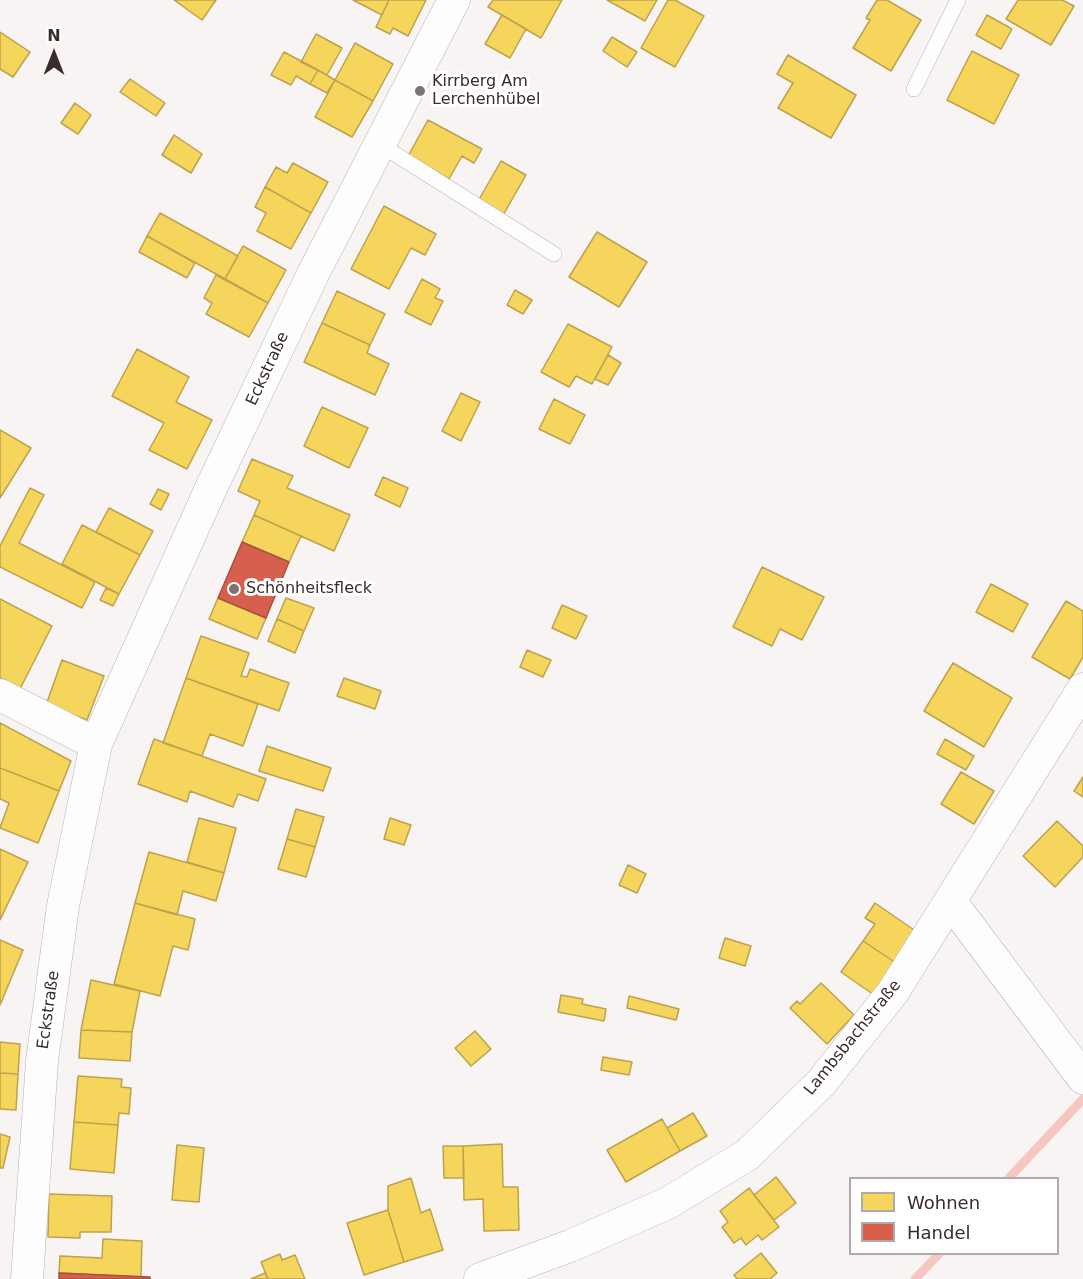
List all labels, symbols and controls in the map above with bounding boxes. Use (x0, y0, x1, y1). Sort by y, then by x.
north arrow (24, 24, 84, 84)
text: N (47, 26, 61, 45)
place label: Kirrberg Am Lerchenhübel (432, 72, 540, 110)
marker: Kirrberg Am Lerchenhübel (413, 84, 427, 98)
street label: Eckstraße (243, 329, 293, 409)
place label: Schönheitsfleck (246, 579, 372, 599)
marker: Schönheitsfleck (227, 582, 241, 596)
street label: Eckstraße (34, 970, 64, 1050)
street label: Lambsbachstraße (801, 977, 905, 1099)
legend (849, 1177, 1059, 1255)
text: Wohnen (907, 1192, 980, 1213)
text: Handel (907, 1222, 970, 1243)

